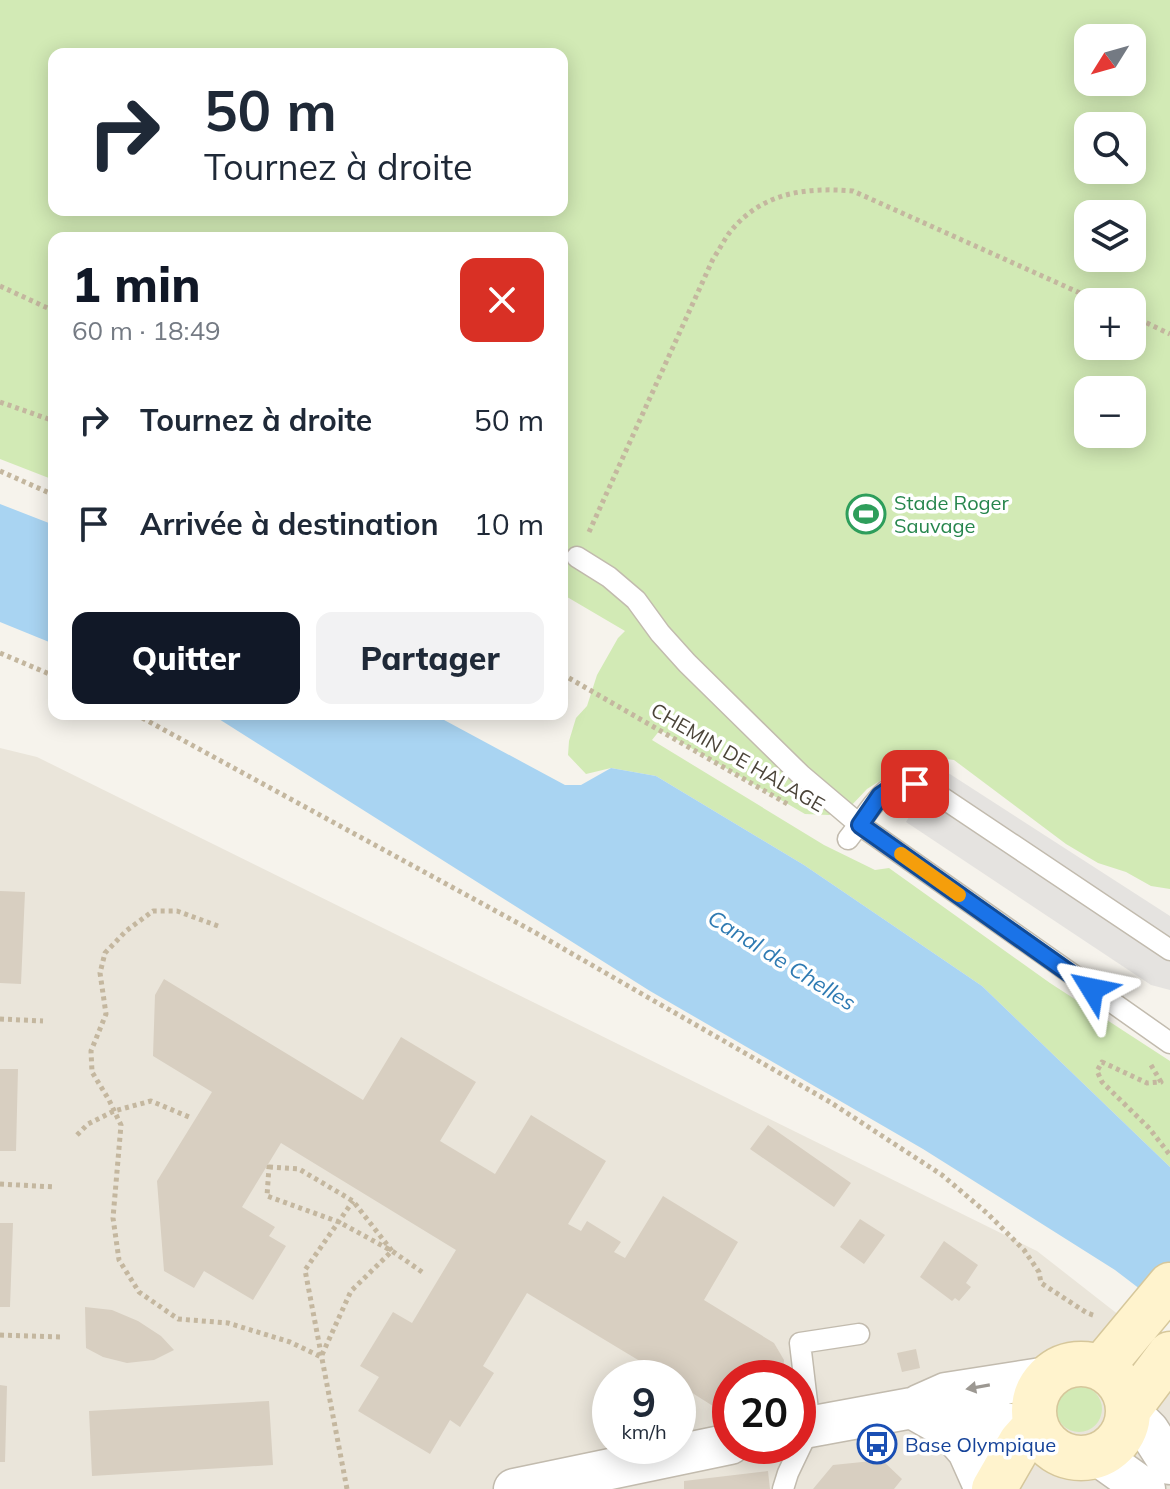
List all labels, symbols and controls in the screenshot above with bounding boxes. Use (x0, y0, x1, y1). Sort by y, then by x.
north arrow (1074, 24, 1146, 96)
map controls (1074, 24, 1146, 448)
text: 50 m (204, 75, 337, 145)
icon: right (72, 80, 176, 184)
button: search (1074, 112, 1146, 184)
text: Tournez à droite (204, 144, 473, 189)
button: layers (1074, 200, 1146, 272)
text: 1 min (72, 254, 201, 314)
button: close (460, 258, 544, 342)
button: + (1074, 288, 1146, 360)
text: 60 m · 18:49 (72, 314, 221, 347)
button: − (1074, 376, 1146, 448)
icon: right (72, 398, 116, 442)
text: Tournez à droite (140, 401, 372, 439)
text: 50 m (474, 401, 544, 439)
place label: Stade Roger Sauvage (894, 490, 1009, 538)
sports icon: Stade Roger Sauvage (845, 493, 887, 535)
icon: arrive (72, 502, 116, 546)
text: Arrivée à destination (140, 505, 439, 543)
text: 10 m (474, 505, 544, 543)
button: Quitter (72, 612, 300, 704)
button: Partager (316, 612, 544, 704)
street label: CHEMIN DE HALAGE (647, 697, 829, 817)
pin (881, 750, 949, 818)
icon: arrive (893, 762, 937, 806)
water label: Canal de Chelles (703, 903, 861, 1017)
position arrow (1050, 947, 1134, 1031)
speed limit sign: 20 (712, 1360, 816, 1464)
text: 9 (632, 1377, 656, 1427)
one-way arrow (965, 1382, 990, 1394)
text: km/h (621, 1419, 667, 1444)
bus stop icon: Base Olympique (856, 1423, 898, 1465)
place label: Base Olympique (905, 1432, 1056, 1457)

